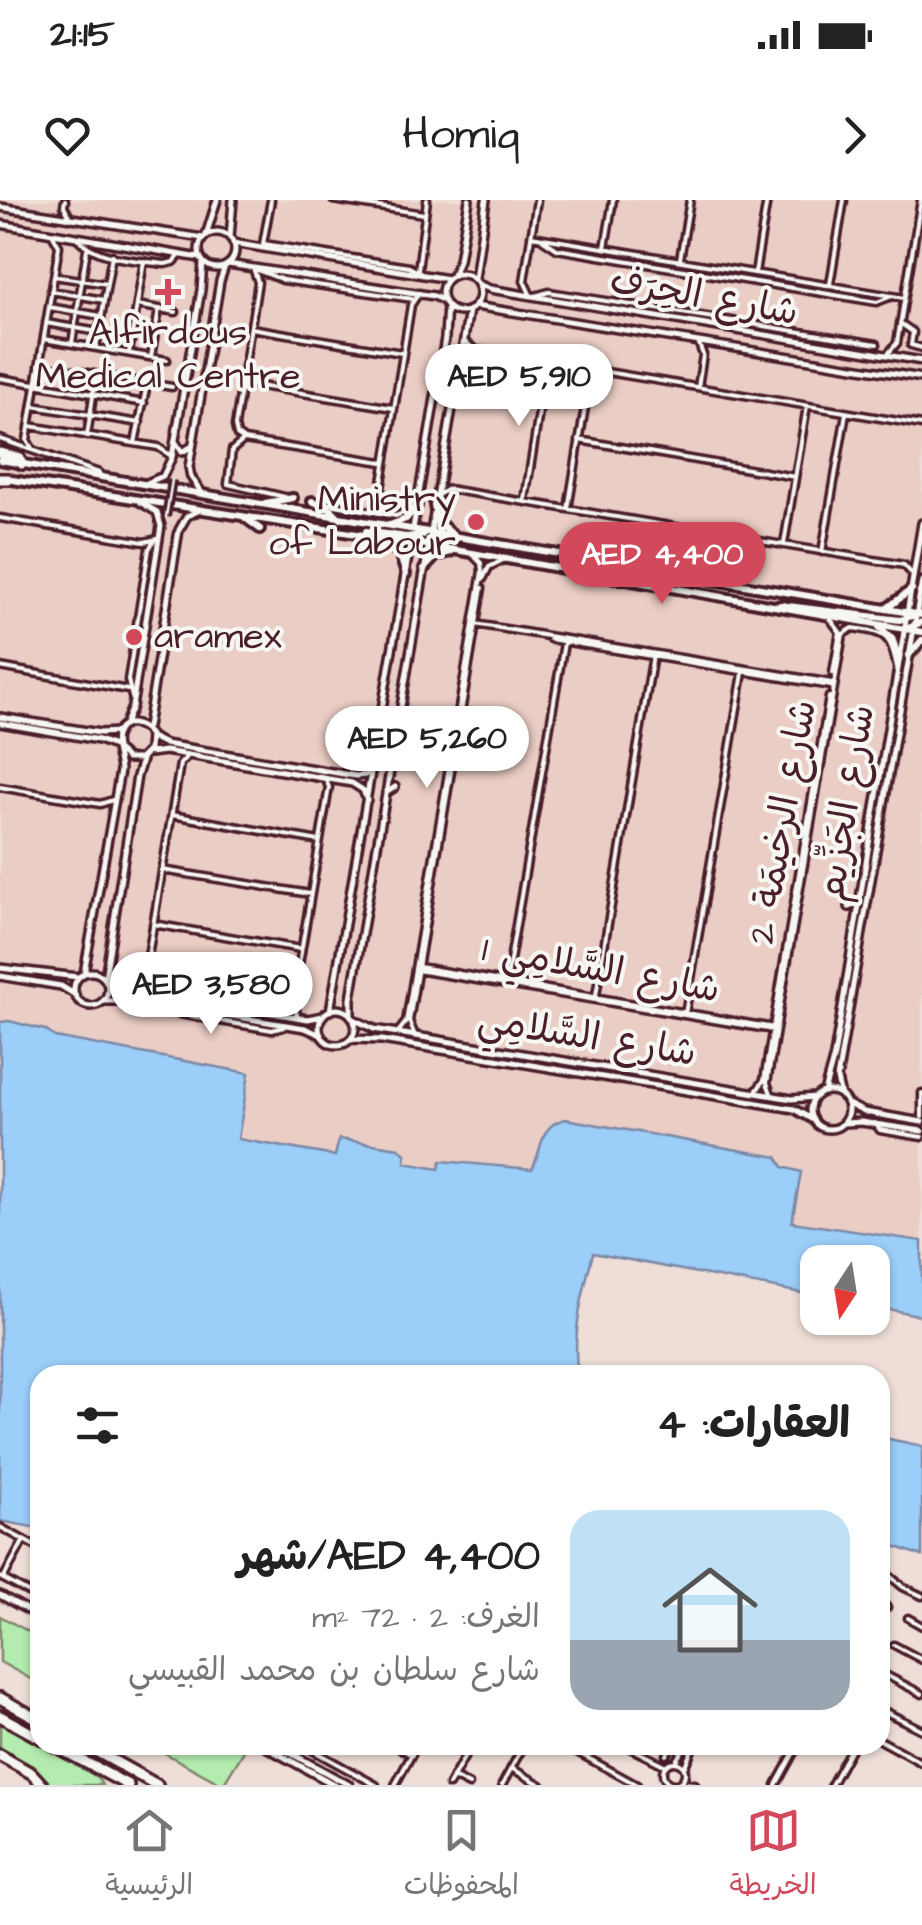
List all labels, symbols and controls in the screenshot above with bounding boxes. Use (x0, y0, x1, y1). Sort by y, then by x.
text: 21:15 (50, 9, 115, 61)
text: Homiq (402, 104, 520, 166)
icon: heart (40, 108, 95, 163)
icon: forward (827, 108, 882, 163)
street label: شارع الحِرَف (606, 255, 802, 339)
marker: Alfirdous Medical Centre (155, 279, 181, 305)
place label: Alfirdous Medical Centre (35, 307, 301, 403)
pin: AED 5,910 (405, 344, 633, 429)
text: AED 5,910 (447, 354, 591, 399)
place label: Ministry of Labour (268, 474, 456, 570)
marker: Ministry of Labour (465, 511, 487, 533)
pin: AED 4,400 (548, 522, 776, 607)
text: AED 4,400 (581, 532, 743, 577)
place label: aramex (154, 611, 282, 663)
marker: aramex (123, 626, 145, 648)
street label: شارع الرخيمَة 2 (736, 696, 830, 948)
street label: شارع الجَزِّيم (806, 701, 889, 905)
pin: AED 5,260 (313, 706, 541, 791)
text: AED 5,260 (347, 716, 507, 761)
street label: شارع السَّلامِي 1 (477, 924, 724, 1021)
pin: AED 3,580 (97, 952, 325, 1037)
text: AED 3,580 (132, 962, 290, 1007)
street label: شارع السَّلامِي (473, 994, 700, 1085)
north arrow (800, 1245, 890, 1335)
map controls (800, 1245, 890, 1335)
text: العقارات: 4 (657, 1396, 850, 1454)
icon: filters (70, 1398, 125, 1453)
text: AED 4,400/شهر (238, 1528, 540, 1586)
icon: home (650, 1550, 770, 1670)
text: الغرف: 2 · 72 m² (312, 1595, 540, 1640)
text: شارع سلطان بن محمد القبيسي (128, 1648, 540, 1693)
tab: الرئيسية (105, 1803, 193, 1909)
tab: المحفوظات (404, 1803, 519, 1909)
tab: الخريطة (729, 1803, 817, 1909)

